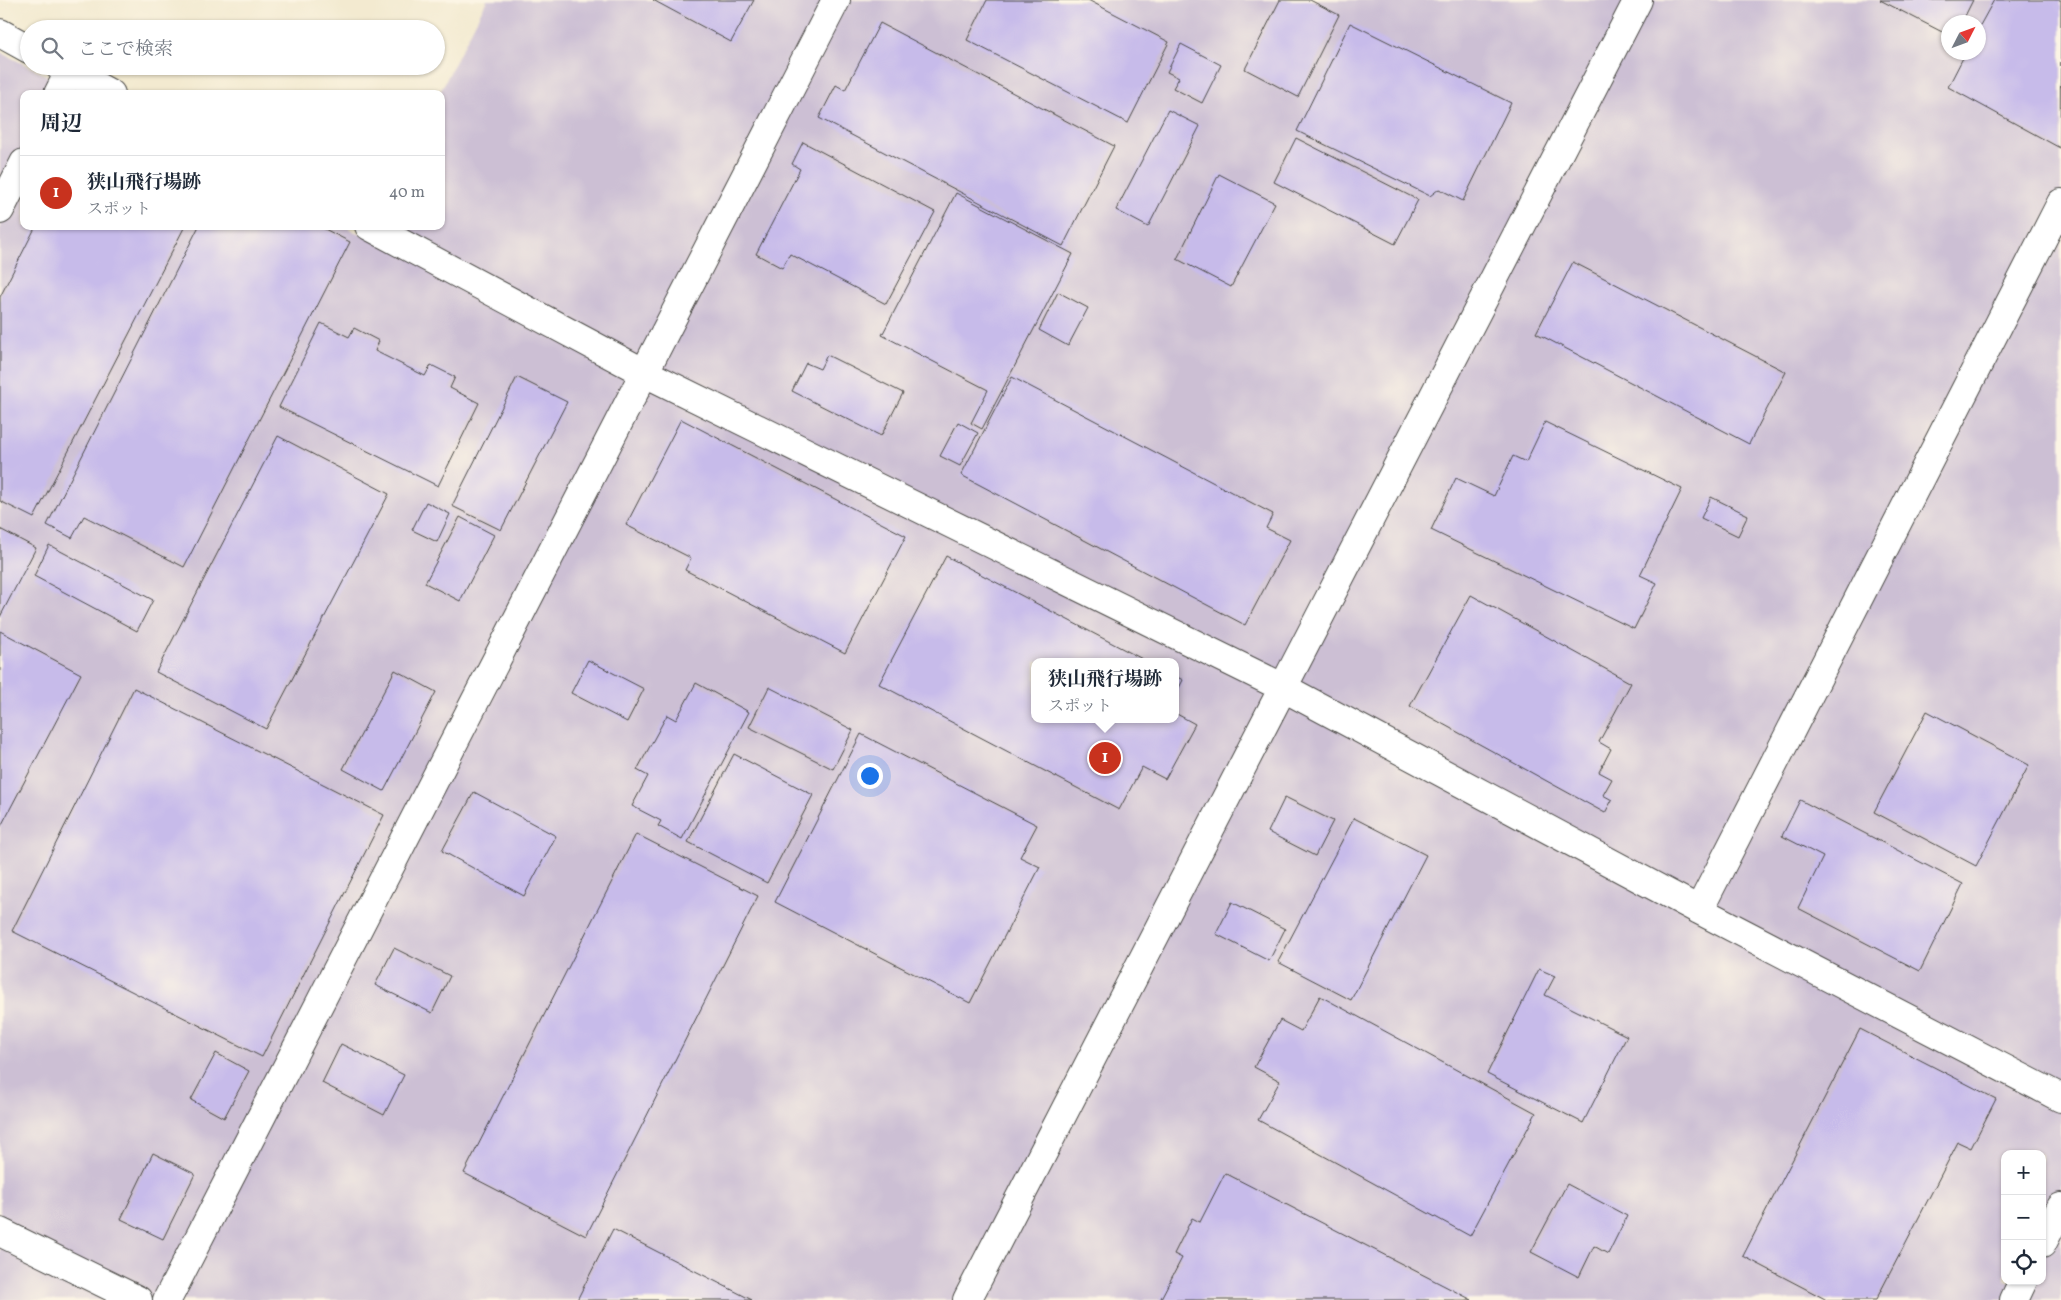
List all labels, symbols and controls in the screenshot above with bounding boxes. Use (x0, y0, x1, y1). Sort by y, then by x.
north arrow (1941, 15, 1986, 60)
search box (20, 20, 445, 75)
icon: search (38, 34, 66, 62)
text: ここで検索 (78, 37, 173, 63)
text: 周辺 (40, 110, 82, 139)
text: 狭山飛行場跡 (87, 170, 201, 196)
text: 1 (53, 182, 59, 204)
text: 40 m (389, 182, 425, 204)
text: スポット (87, 199, 151, 221)
popup (1031, 658, 1179, 723)
text: 狭山飛行場跡 (1048, 667, 1162, 693)
text: スポット (1048, 696, 1112, 718)
pin: 1 (1089, 739, 1121, 777)
your location (857, 763, 883, 789)
map controls (2001, 1150, 2046, 1285)
button: + (2001, 1150, 2046, 1195)
button: − (2001, 1195, 2046, 1240)
button: locate (2001, 1240, 2046, 1285)

